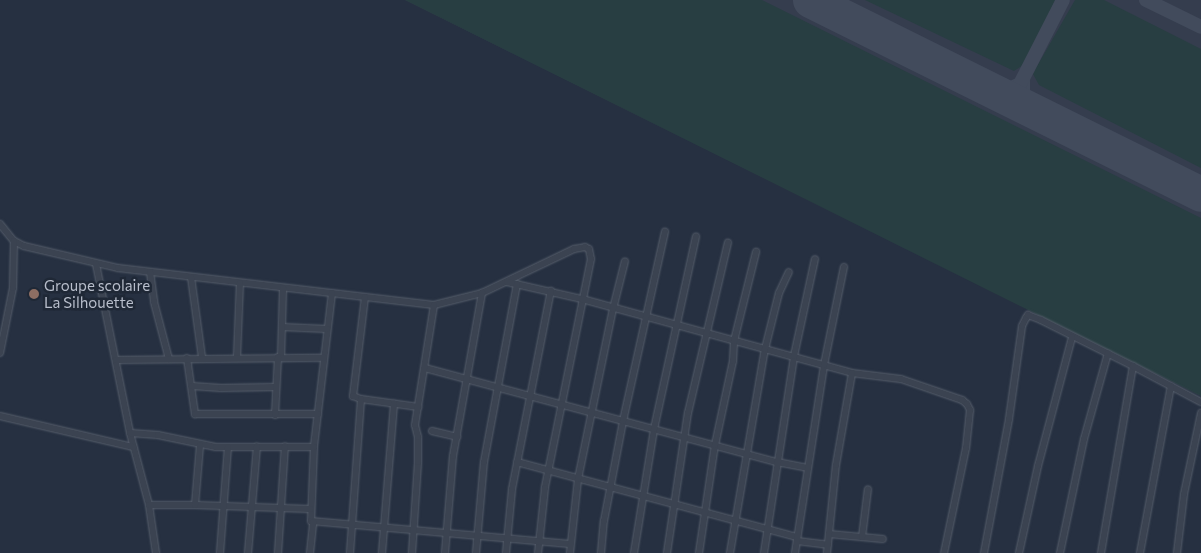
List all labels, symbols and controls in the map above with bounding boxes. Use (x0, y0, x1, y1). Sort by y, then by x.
place label: Groupe scolaire La Silhouette (44, 276, 150, 311)
marker: Groupe scolaire La Silhouette (28, 288, 40, 300)

